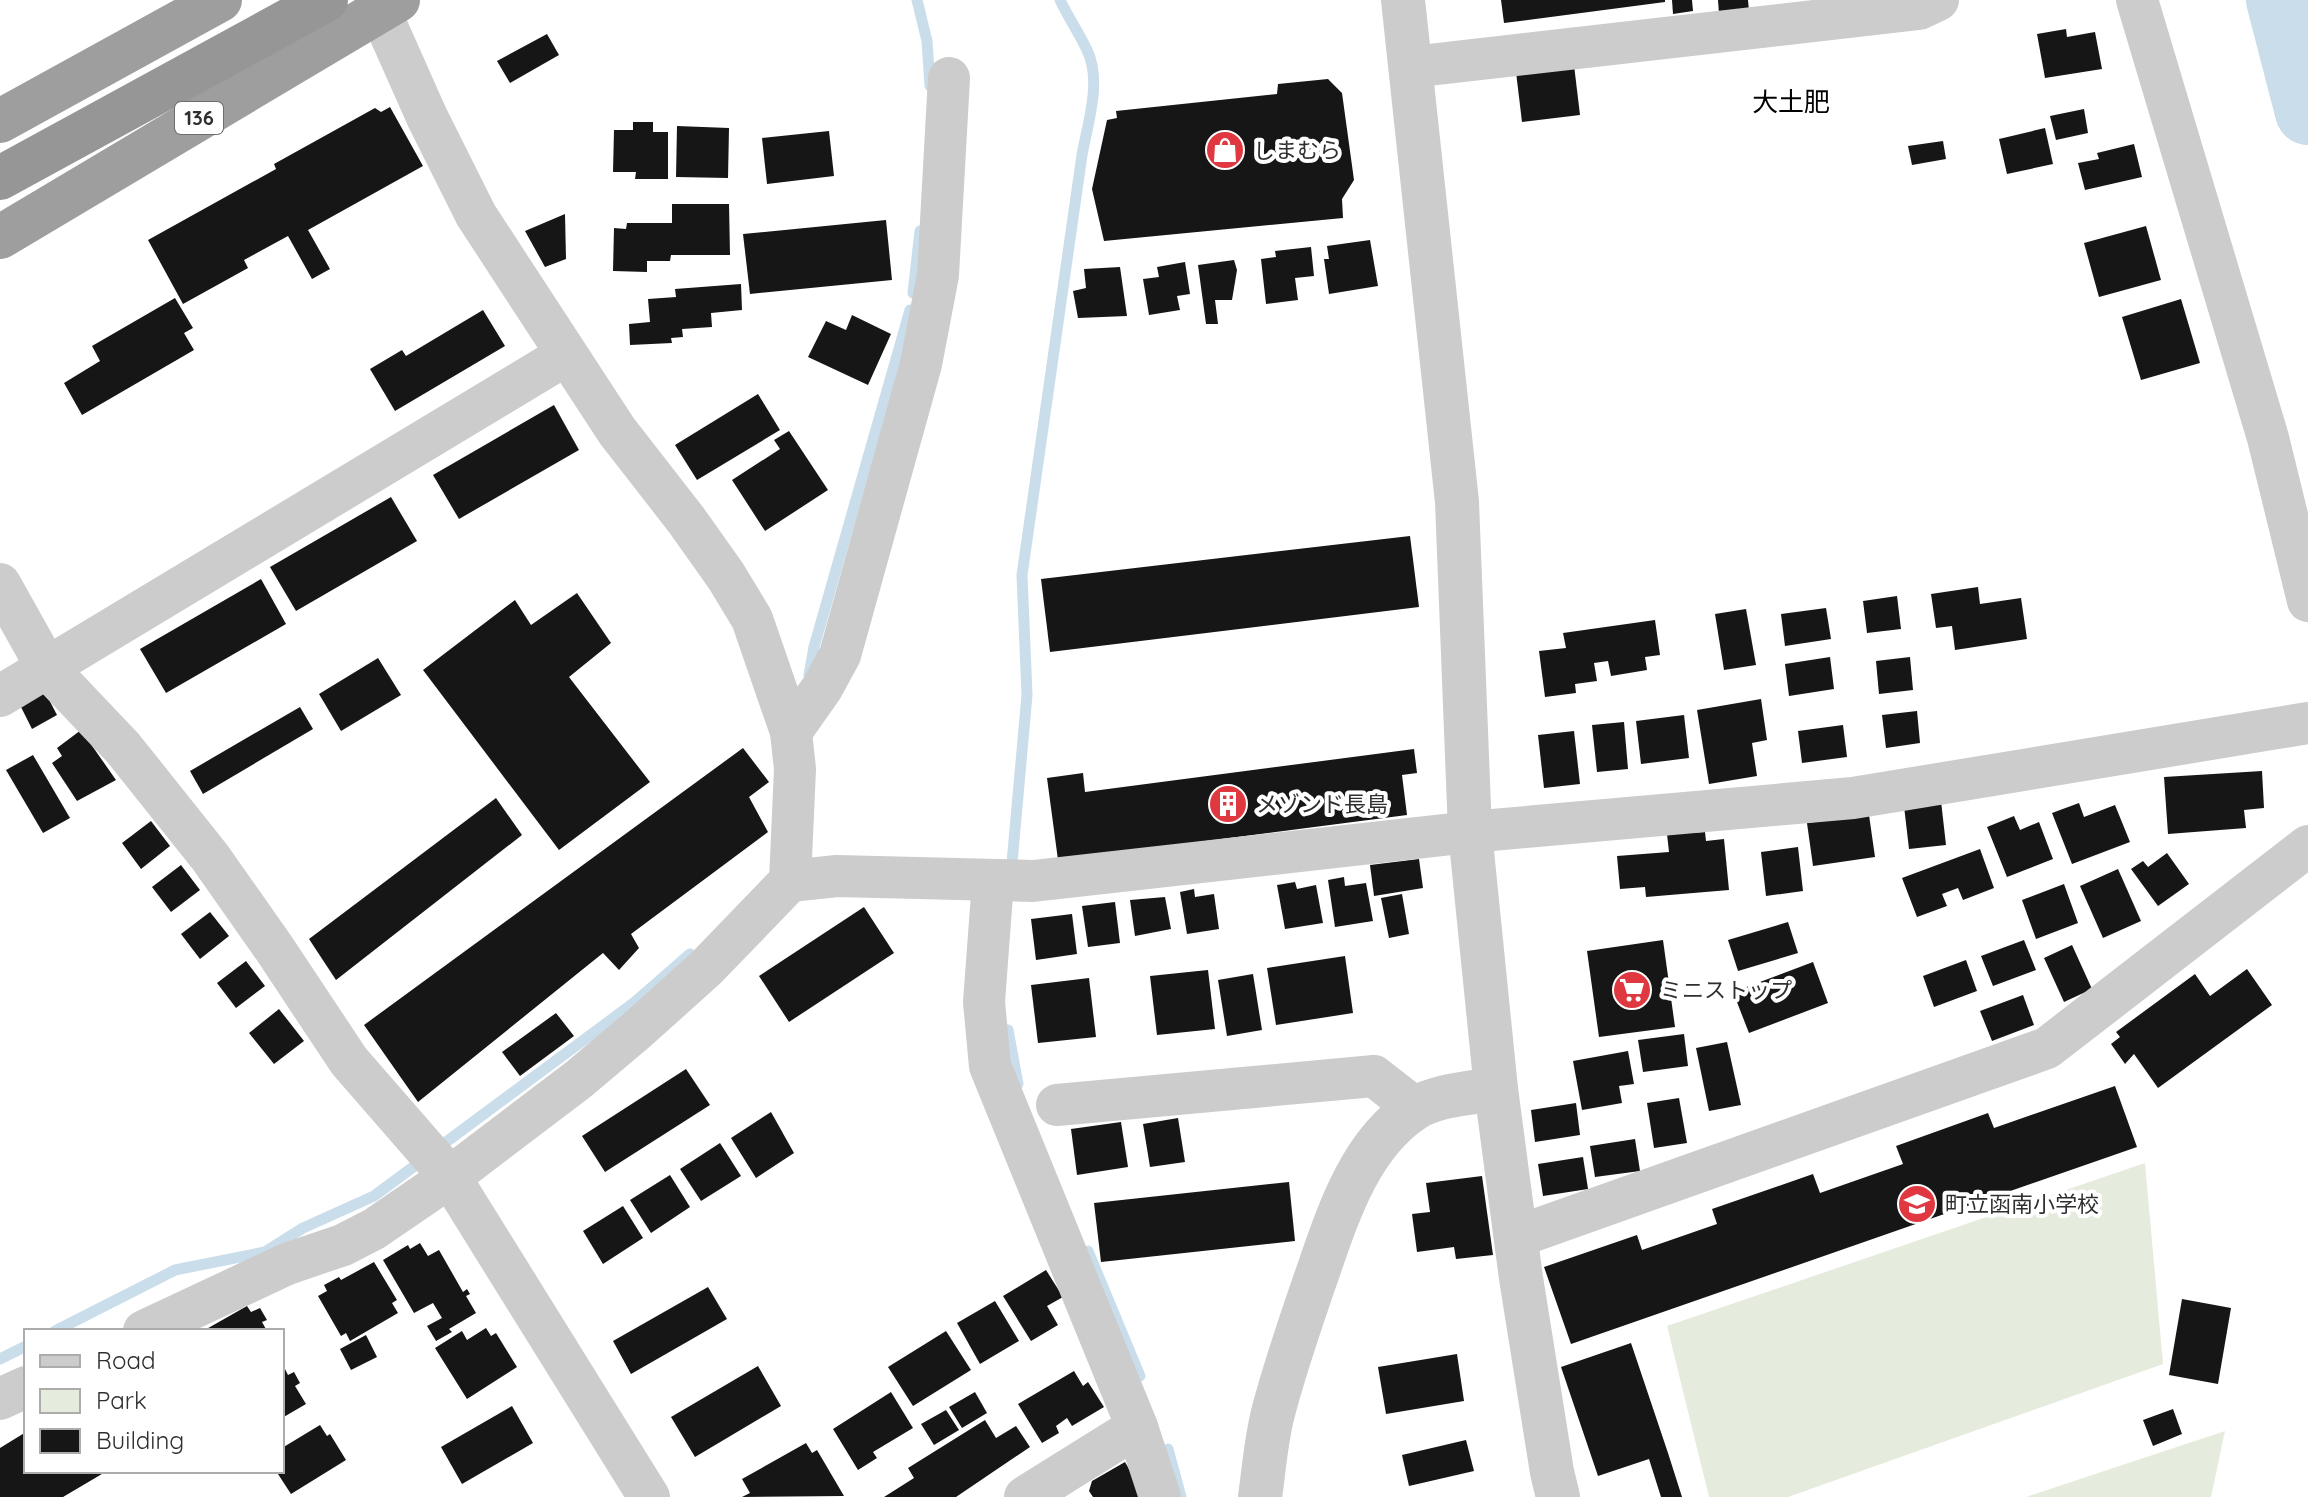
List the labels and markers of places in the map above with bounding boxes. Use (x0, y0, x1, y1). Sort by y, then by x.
shop icon: しまむら (1204, 129, 1246, 171)
place label: しまむら (1253, 136, 1341, 164)
building icon: メゾンド長島 (1207, 783, 1249, 825)
place label: メゾンド長島 (1256, 790, 1388, 818)
supermarket icon: ミニストップ (1611, 969, 1653, 1011)
place label: ミニストップ (1660, 976, 1792, 1004)
school or university icon: 町立函南小学校 (1896, 1183, 1938, 1225)
place label: 町立函南小学校 (1945, 1190, 2099, 1218)

